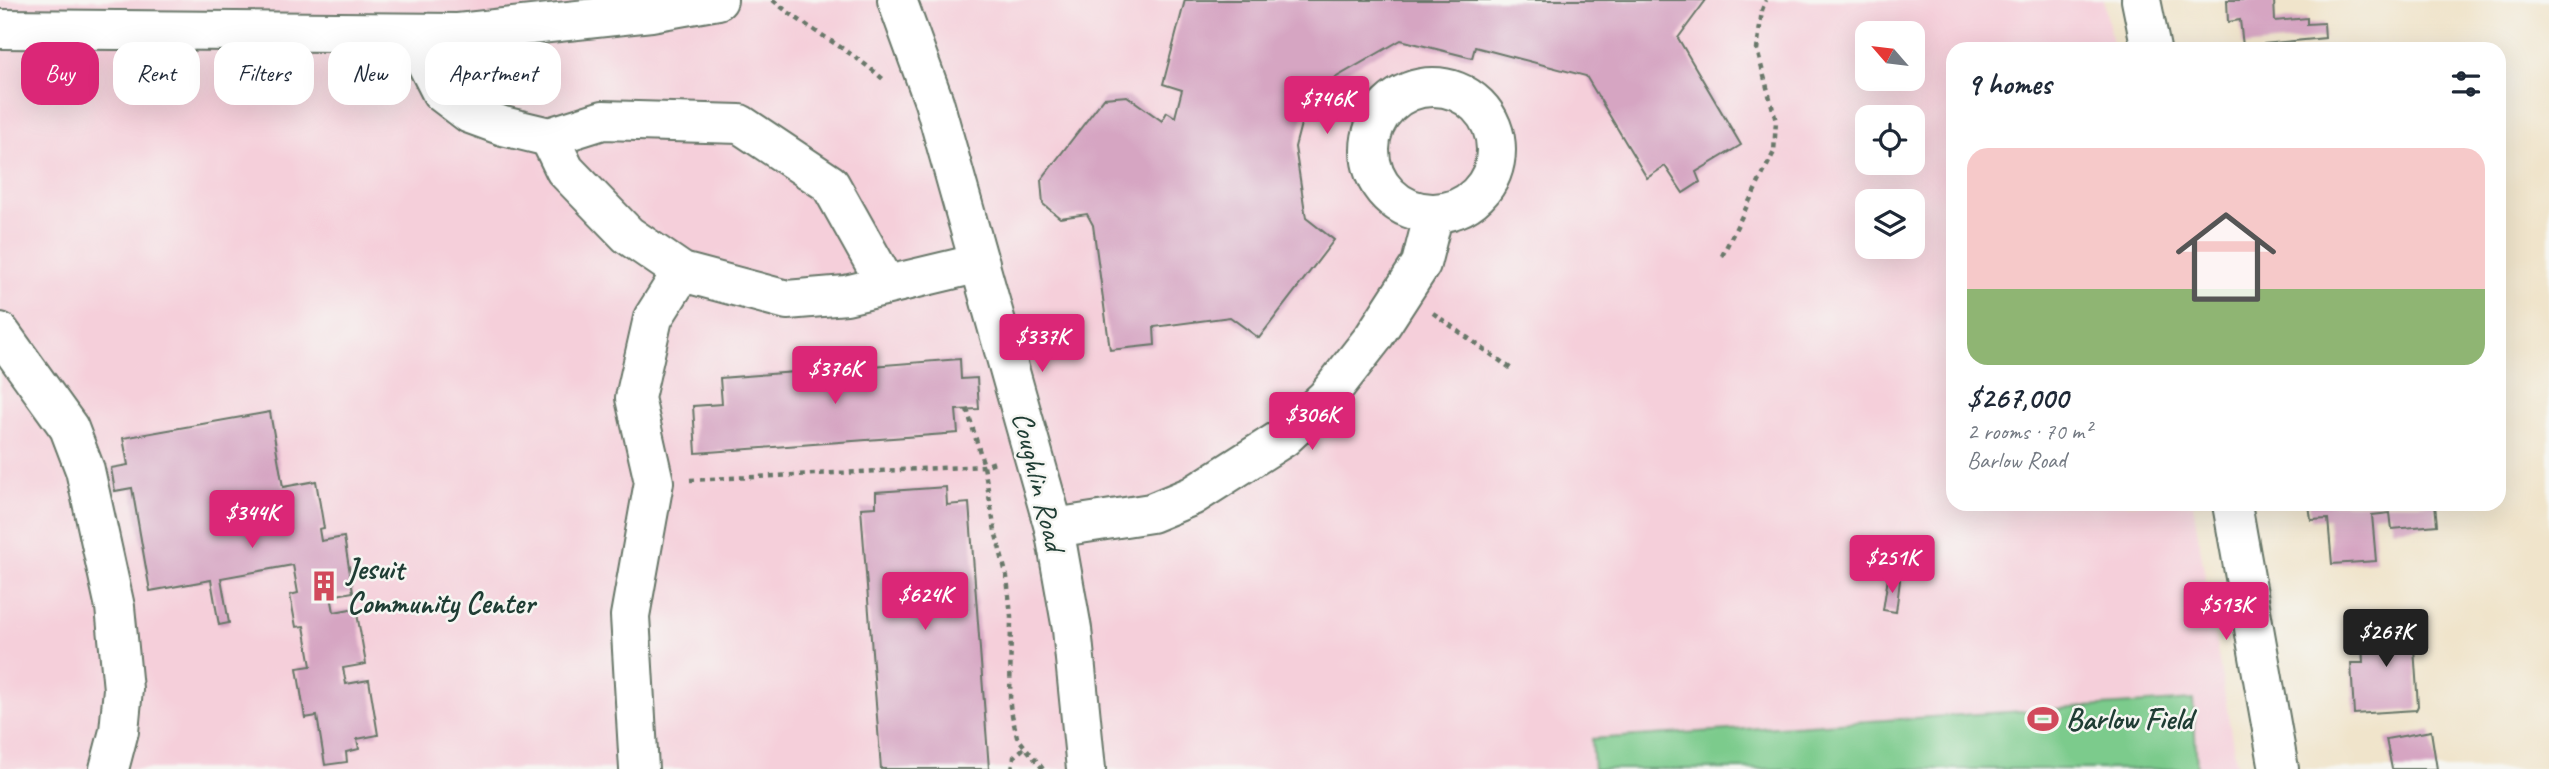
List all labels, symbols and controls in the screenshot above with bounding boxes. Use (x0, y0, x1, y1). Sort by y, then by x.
north arrow (1855, 21, 1925, 91)
map controls (1855, 21, 1925, 259)
chip: Buy (21, 42, 99, 105)
chip: Rent (113, 42, 200, 105)
chip: Filters (214, 42, 314, 105)
chip: New (328, 42, 411, 105)
chip: Apartment (425, 42, 561, 105)
text: 9 homes (1967, 65, 2051, 103)
icon: filters (2447, 65, 2485, 103)
pin: $746K (1278, 76, 1376, 136)
text: $746K (1300, 84, 1354, 113)
button: locate (1855, 105, 1925, 175)
button: layers (1855, 189, 1925, 259)
icon: home (2163, 194, 2289, 320)
pin: $337K (993, 314, 1091, 374)
text: $337K (1016, 322, 1069, 351)
pin: $376K (786, 346, 884, 406)
text: $376K (808, 354, 862, 383)
text: $267,000 (1967, 379, 2068, 417)
pin: $306K (1263, 392, 1361, 452)
text: $306K (1285, 400, 1339, 429)
street label: Coughlin Road (1003, 408, 1076, 558)
text: 2 rooms · 70 m² (1967, 417, 2091, 446)
text: Barlow Road (1967, 446, 2066, 475)
pin: $344K (203, 490, 301, 550)
text: $344K (225, 498, 279, 527)
pin: $251K (1843, 536, 1941, 595)
text: $251K (1866, 543, 1918, 572)
place label: Jesuit Community Center (345, 550, 538, 623)
building icon: Jesuit Community Center (307, 569, 341, 603)
pin: $624K (876, 572, 974, 632)
text: $624K (898, 580, 952, 609)
pin: $513K (2177, 582, 2275, 642)
text: $513K (2200, 590, 2252, 619)
pin: $267K (2337, 610, 2435, 669)
text: $267K (2359, 617, 2413, 646)
place label: Barlow Field (2066, 700, 2197, 738)
sports icon: Barlow Field (2026, 702, 2060, 736)

